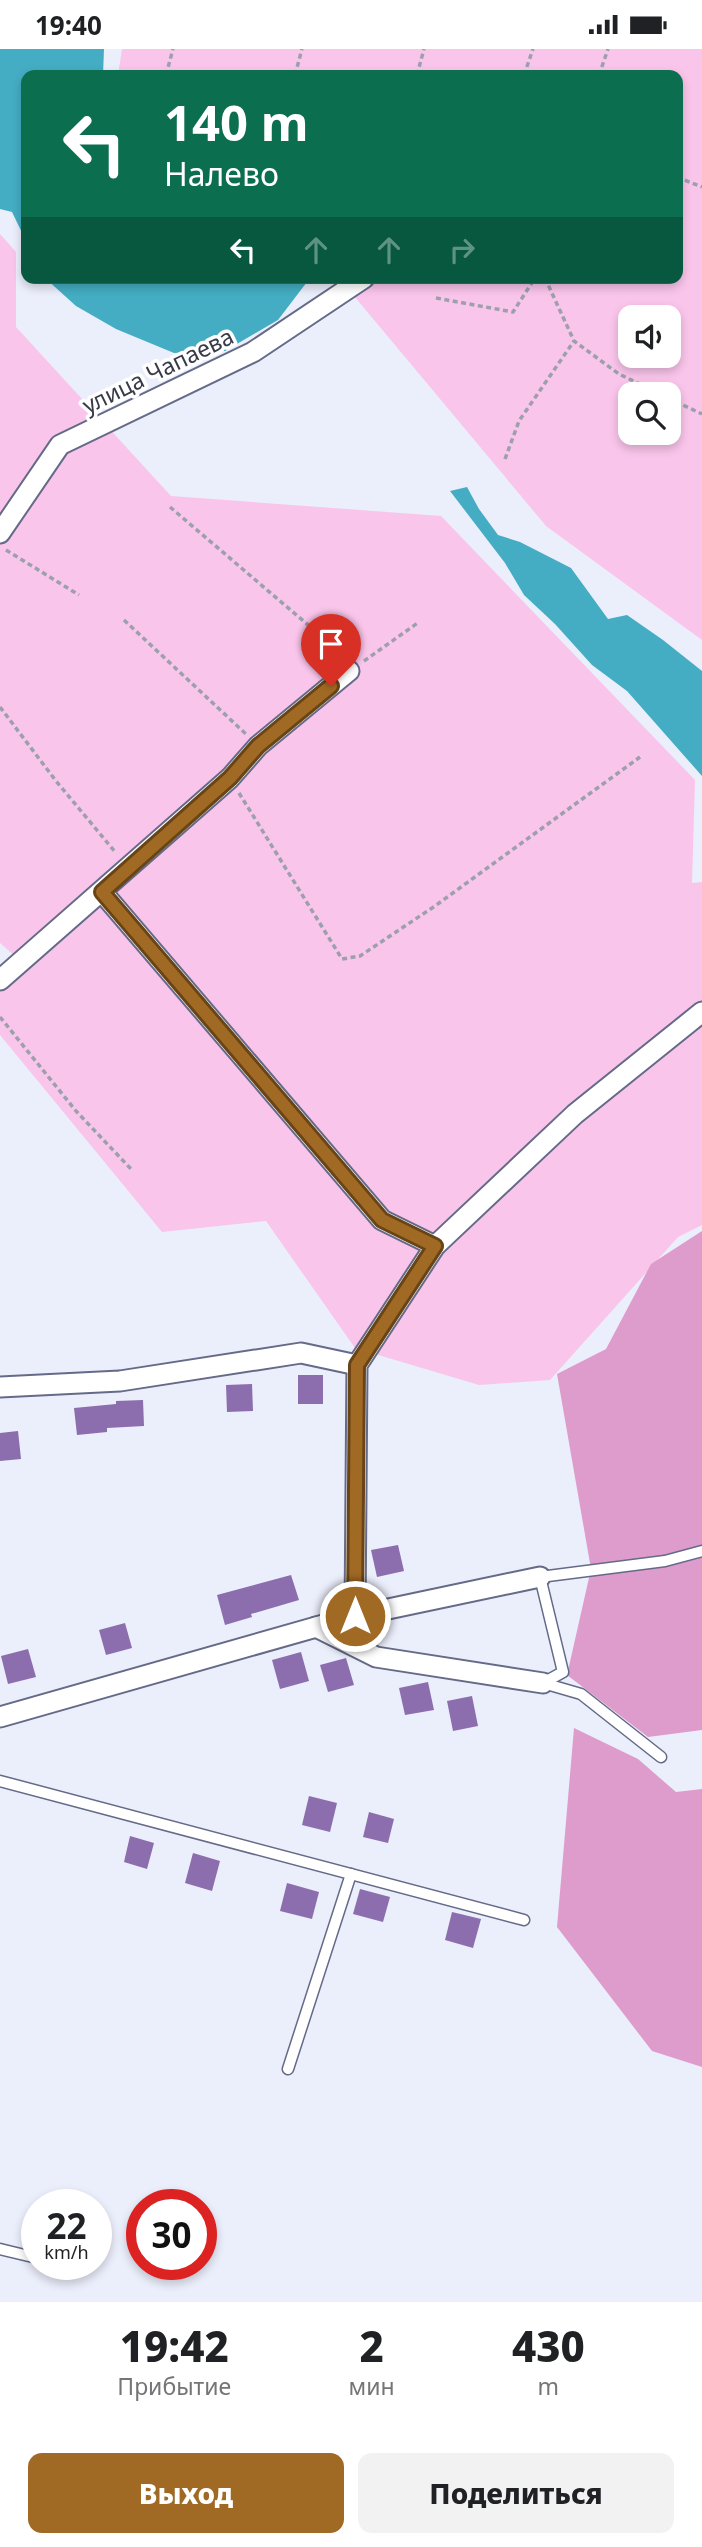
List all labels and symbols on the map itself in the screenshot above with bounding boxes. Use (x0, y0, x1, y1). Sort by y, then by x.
street label: улица Чапаева (77, 320, 239, 421)
pin (301, 614, 361, 686)
position arrow (318, 1579, 392, 1653)
speed limit sign: 30 (126, 2189, 217, 2280)

